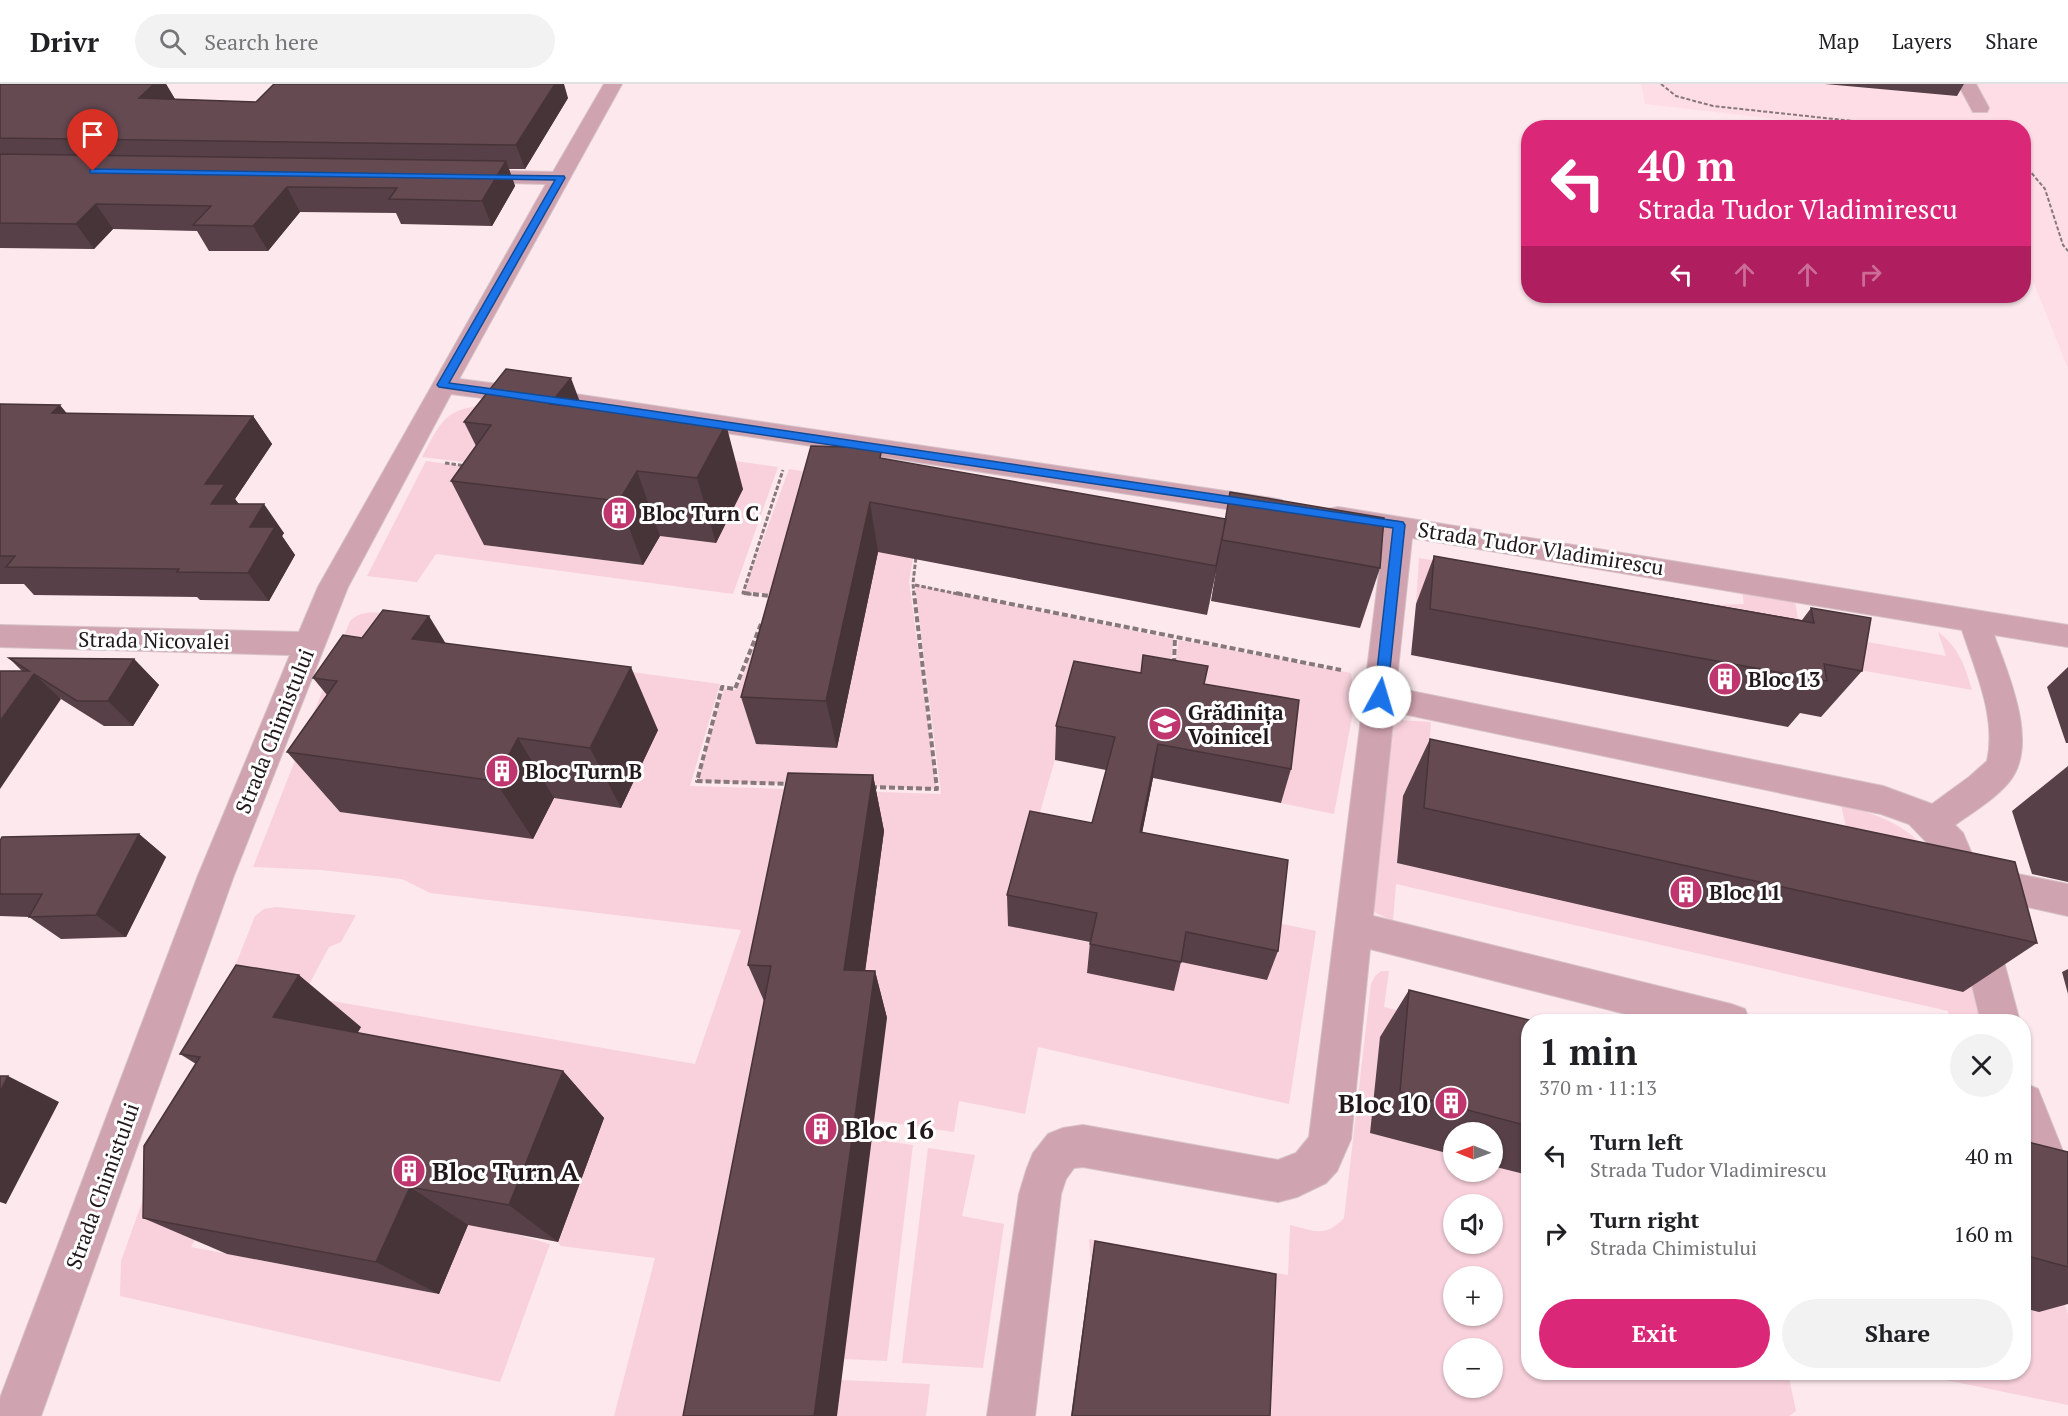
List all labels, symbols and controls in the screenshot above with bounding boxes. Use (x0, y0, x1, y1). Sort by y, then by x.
search box (135, 14, 555, 68)
text: Drivr (30, 23, 99, 60)
icon: search (156, 25, 189, 58)
text: Search here (204, 27, 319, 56)
text: Map (1818, 27, 1859, 55)
text: Layers (1892, 27, 1952, 55)
text: Share (1985, 27, 2038, 55)
pin (67, 109, 118, 171)
icon: arrive (76, 118, 109, 151)
text: 40 m (1638, 137, 1736, 193)
icon: left (1539, 144, 1617, 222)
text: Strada Tudor Vladimirescu (1638, 191, 1958, 227)
icon: left (1665, 258, 1698, 291)
icon: ahead (1728, 258, 1761, 291)
icon: ahead (1791, 258, 1824, 291)
icon: right (1854, 258, 1887, 291)
building icon: Bloc Turn C (601, 495, 637, 531)
place label: Bloc Turn C (642, 499, 759, 527)
street label: Strada Tudor Vladimirescu (1416, 515, 1666, 581)
street label: Strada Nicovalei (78, 625, 230, 655)
street label: Strada Chimistului (228, 644, 320, 818)
building icon: Bloc 13 (1707, 661, 1743, 697)
position arrow (1348, 665, 1412, 729)
place label: Bloc 13 (1748, 665, 1821, 693)
place label: Grădinița Voinicel (1188, 698, 1284, 750)
school or university icon: Grădinița Voinicel (1147, 706, 1183, 742)
building icon: Bloc Turn B (484, 753, 520, 789)
place label: Bloc Turn B (525, 757, 642, 785)
building icon: Bloc 11 (1668, 874, 1704, 910)
place label: Bloc 11 (1709, 878, 1782, 906)
text: 1 min (1539, 1028, 1637, 1075)
button: close (1950, 1034, 2013, 1097)
text: 370 m · 11:13 (1539, 1074, 1657, 1101)
building icon: Bloc 10 (1433, 1085, 1469, 1121)
place label: Bloc 10 (1338, 1086, 1428, 1120)
street label: Strada Chimistului (59, 1099, 145, 1273)
building icon: Bloc 16 (803, 1111, 839, 1147)
place label: Bloc 16 (844, 1112, 934, 1146)
north arrow (1443, 1122, 1503, 1182)
map controls (1443, 1122, 1503, 1398)
text: Turn left (1590, 1127, 1683, 1156)
icon: left (1539, 1139, 1572, 1172)
text: 40 m (1965, 1141, 2013, 1170)
building icon: Bloc Turn A (391, 1153, 427, 1189)
place label: Bloc Turn A (432, 1154, 579, 1188)
text: Strada Tudor Vladimirescu (1590, 1156, 1827, 1183)
button: sound (1443, 1194, 1503, 1254)
text: Turn right (1590, 1205, 1699, 1234)
icon: right (1539, 1217, 1572, 1250)
text: 160 m (1953, 1219, 2013, 1248)
text: Strada Chimistului (1590, 1234, 1757, 1261)
button: + (1443, 1266, 1503, 1326)
button: Exit (1539, 1299, 1770, 1368)
button: Share (1782, 1299, 2013, 1368)
button: − (1443, 1338, 1503, 1398)

